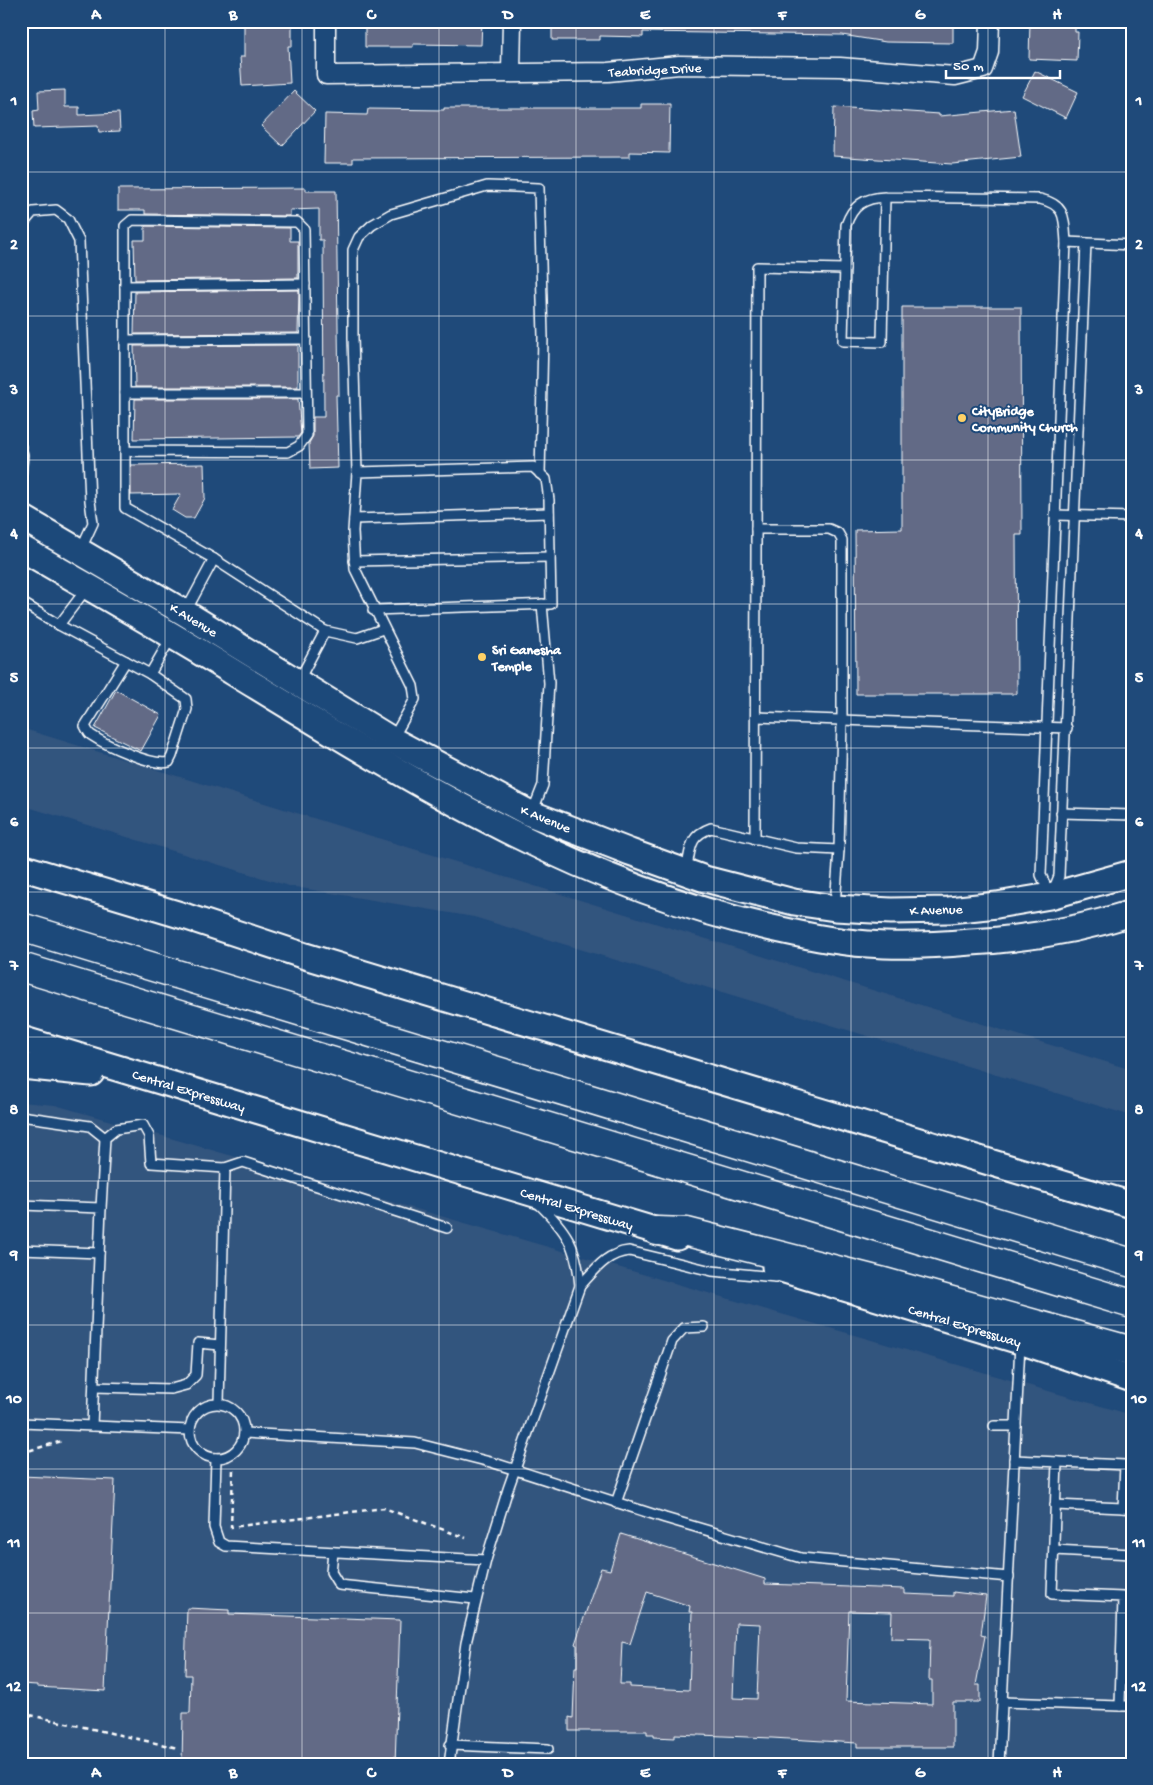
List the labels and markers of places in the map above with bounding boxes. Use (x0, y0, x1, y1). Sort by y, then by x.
place label: CityBridge Community Church (971, 404, 1078, 437)
marker: CityBridge Community Church (956, 412, 968, 424)
place label: Sri Ganesha Temple (491, 643, 562, 676)
marker: Sri Ganesha Temple (476, 651, 488, 663)

